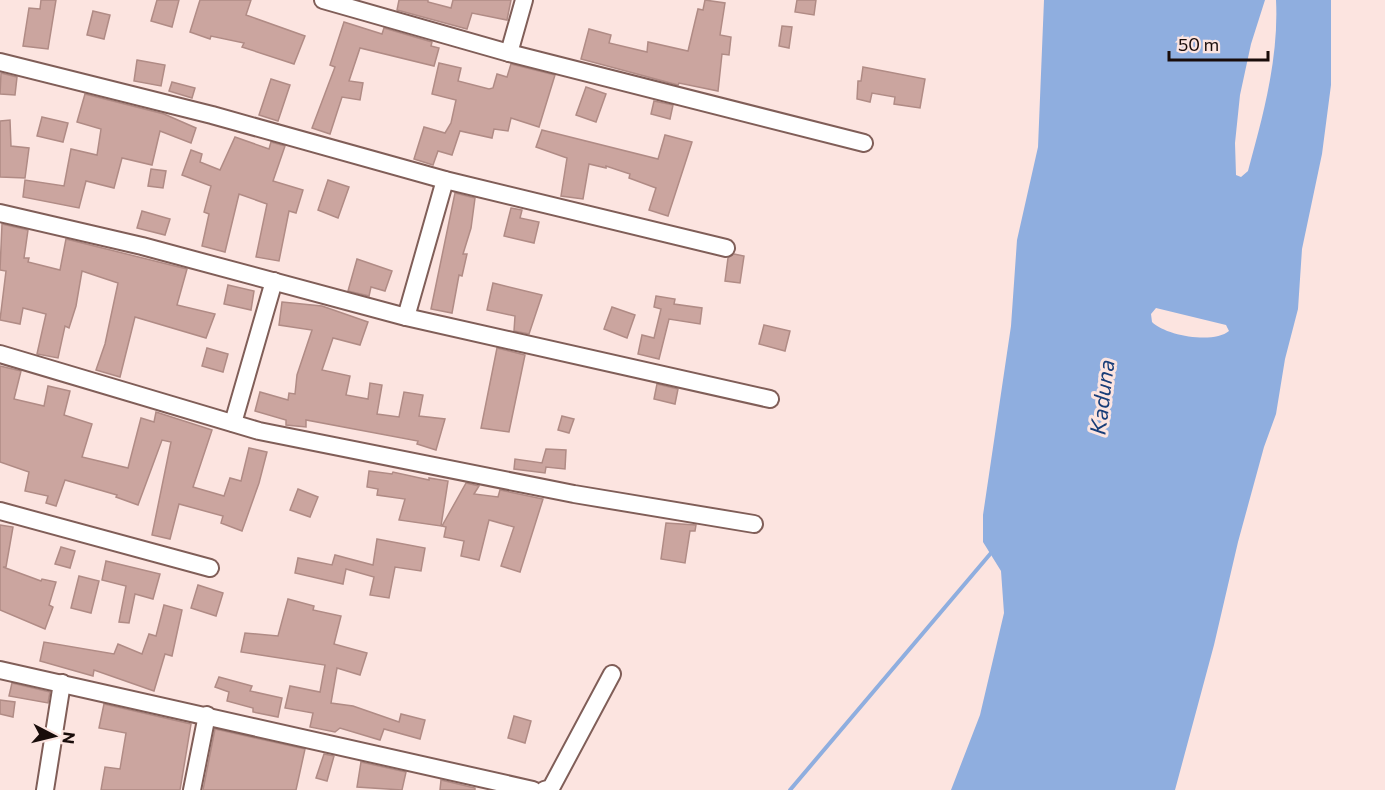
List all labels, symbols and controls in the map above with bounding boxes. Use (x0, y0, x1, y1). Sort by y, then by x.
scale bar (1169, 24, 1268, 62)
text: 50 m (1178, 33, 1219, 55)
water label: Kaduna (1084, 358, 1119, 436)
north arrow (24, 706, 84, 766)
text: N (59, 731, 80, 745)

